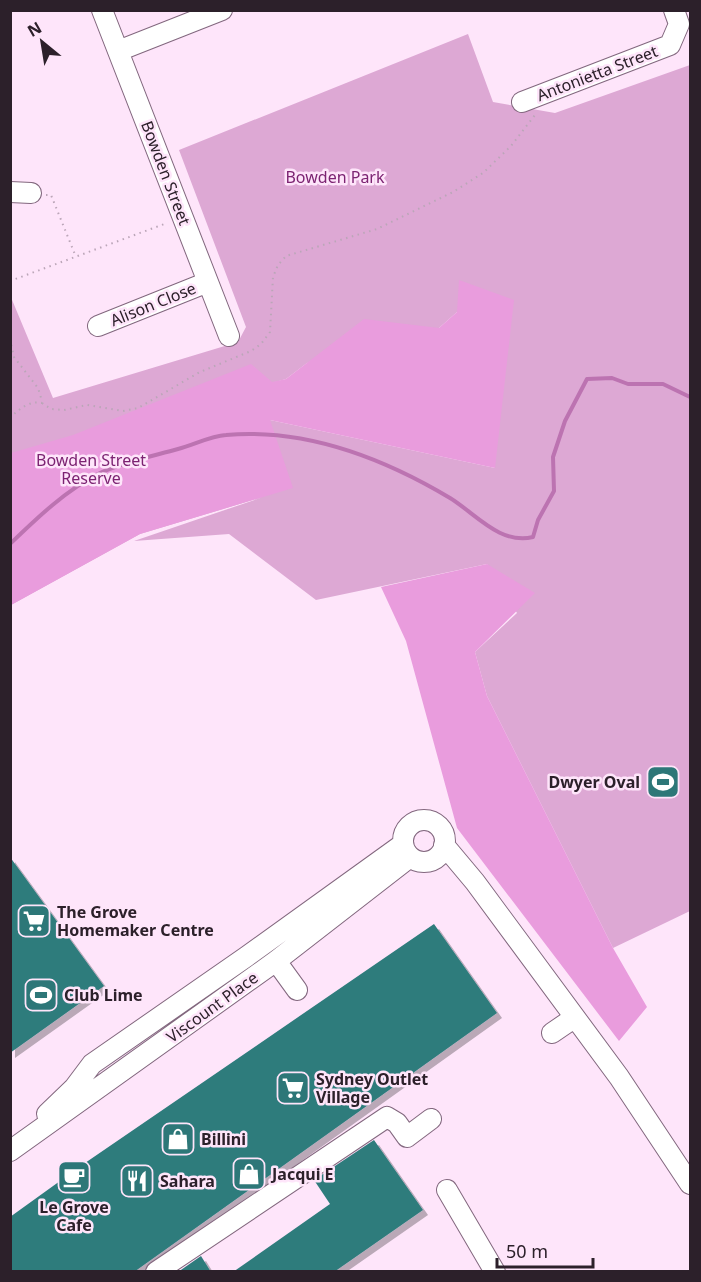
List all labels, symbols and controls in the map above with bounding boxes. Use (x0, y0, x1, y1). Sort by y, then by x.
north arrow (12, 12, 72, 72)
text: N (23, 16, 46, 42)
street label: Antonietta Street (533, 40, 661, 106)
street label: Bowden Street (136, 118, 196, 228)
park label: Bowden Park (285, 166, 385, 188)
street label: Alison Close (107, 277, 199, 331)
park label: Bowden Street Reserve (36, 449, 146, 489)
sports icon: Dwyer Oval (645, 764, 681, 800)
place label: Dwyer Oval (548, 771, 640, 793)
place label: The Grove Homemaker Centre (57, 901, 214, 941)
supermarket icon: The Grove Homemaker Centre (16, 903, 52, 939)
street label: Viscount Place (162, 966, 262, 1048)
sports icon: Club Lime (23, 977, 59, 1013)
place label: Club Lime (64, 984, 143, 1006)
place label: Sydney Outlet Village (316, 1068, 428, 1108)
supermarket icon: Sydney Outlet Village (275, 1070, 311, 1106)
shop icon: Billini (160, 1121, 196, 1157)
place label: Billini (201, 1128, 246, 1150)
shop icon: Jacqui E (231, 1156, 267, 1192)
cafe icon: Le Grove Cafe (56, 1159, 92, 1195)
restaurant icon: Sahara (119, 1163, 155, 1199)
place label: Jacqui E (270, 1163, 334, 1185)
place label: Sahara (160, 1170, 215, 1192)
place label: Le Grove Cafe (39, 1196, 109, 1236)
scale bar (497, 1231, 593, 1269)
text: 50 m (506, 1239, 548, 1263)

